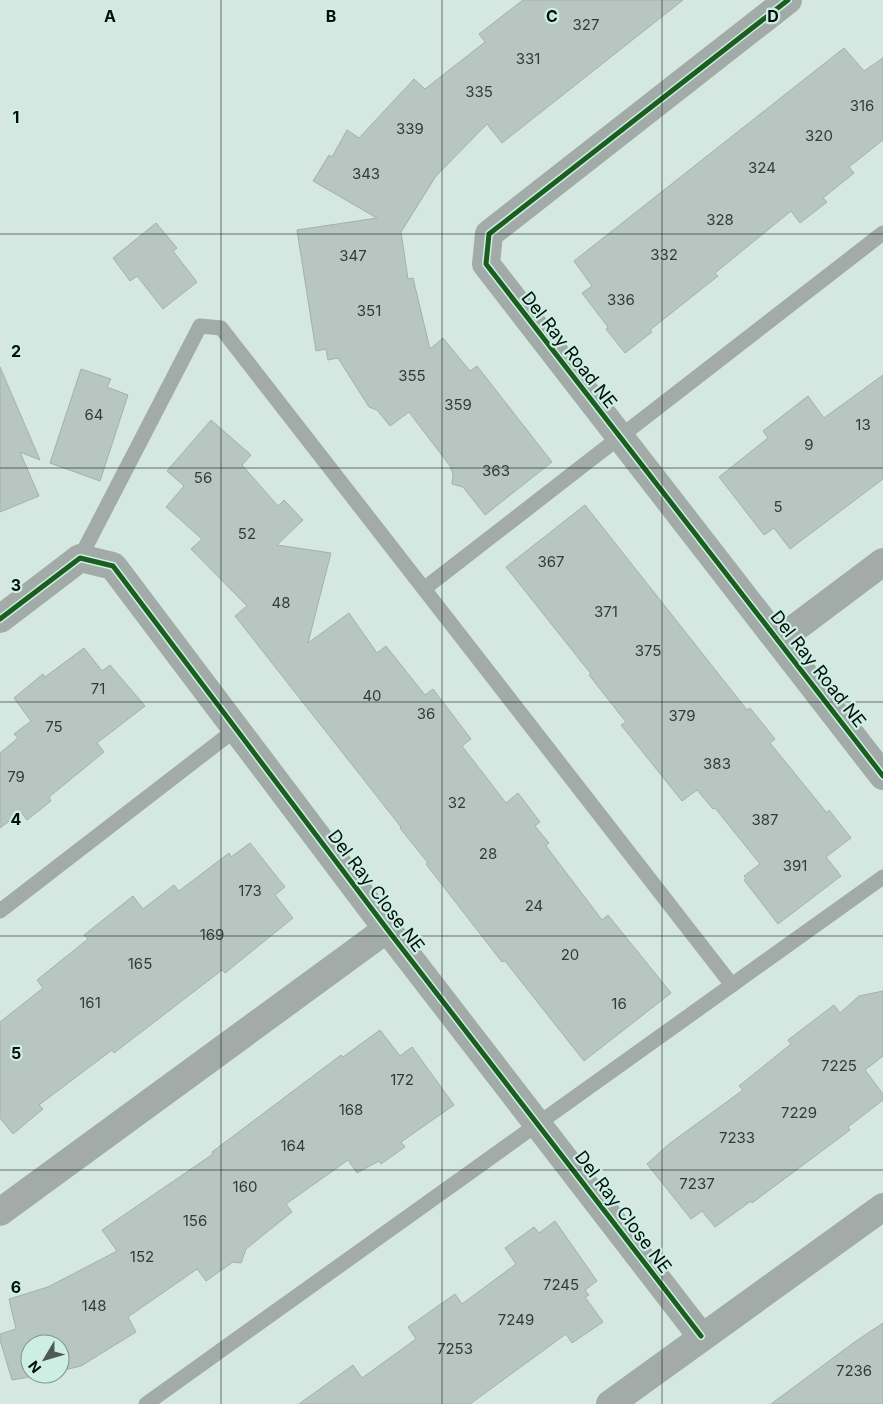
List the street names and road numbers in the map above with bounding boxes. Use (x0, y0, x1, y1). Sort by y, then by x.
street label: Del Ray Road NE (517, 287, 621, 412)
street label: Del Ray Road NE (766, 606, 870, 731)
street label: Del Ray Close NE (324, 826, 429, 956)
street label: Del Ray Close NE (571, 1147, 676, 1277)

